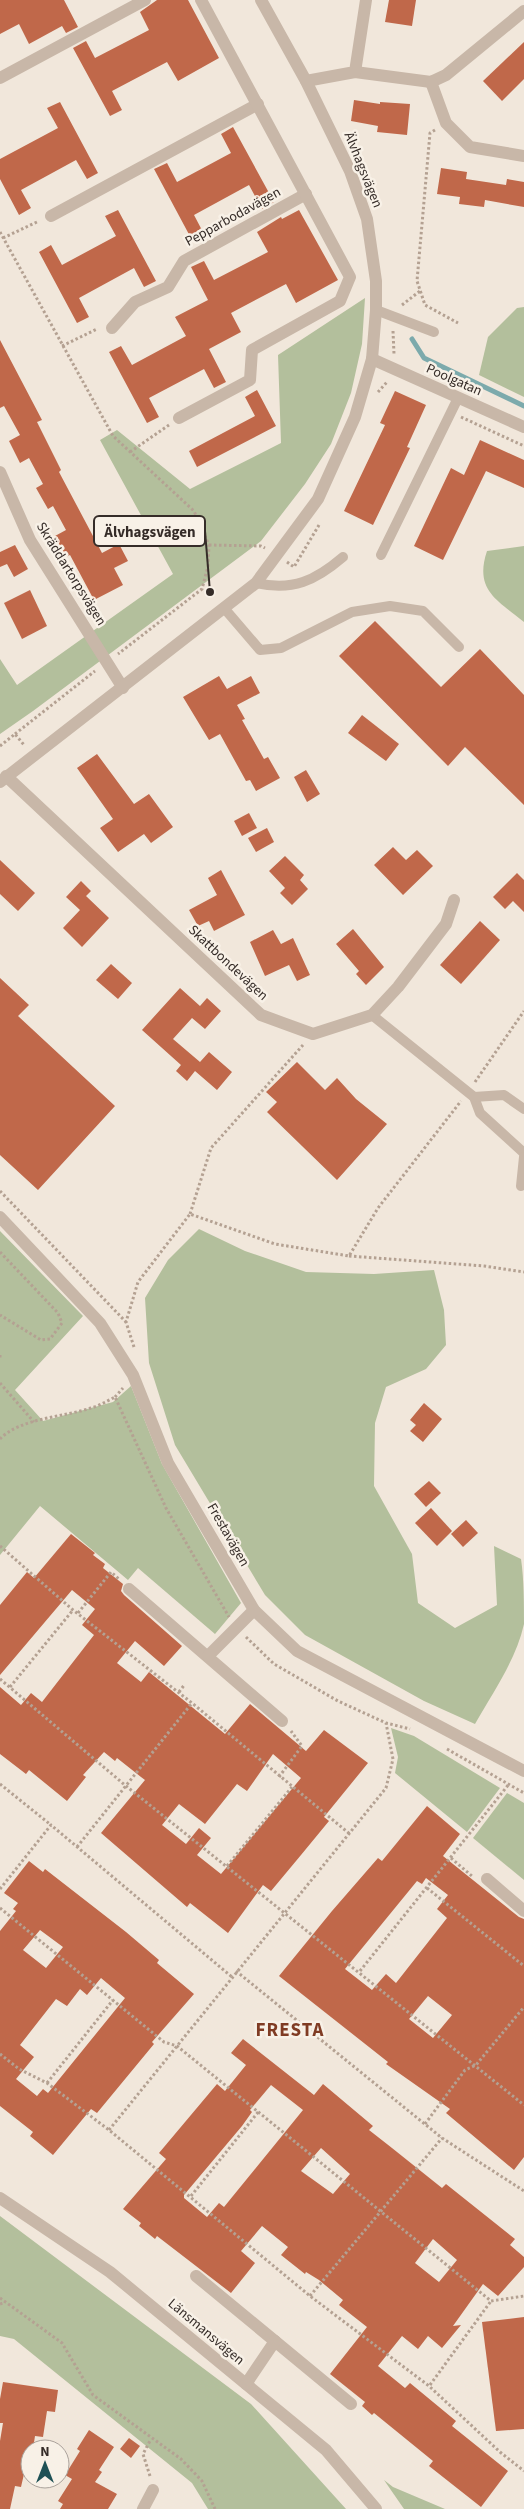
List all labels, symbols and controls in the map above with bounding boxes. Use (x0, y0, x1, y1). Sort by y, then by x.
street label: Älvhagsvägen (339, 129, 387, 211)
street label: Pepparbodavägen (181, 182, 285, 252)
street label: Poolgatan (423, 359, 485, 401)
callout: Älvhagsvägen (94, 516, 205, 546)
street label: Skräddartorpsvägen (31, 518, 111, 630)
text: Älvhagsvägen (103, 522, 196, 543)
street label: Skattbondevägen (184, 921, 272, 1005)
street label: Frestavägen (202, 1500, 254, 1570)
district label: FRESTA (256, 2017, 324, 2044)
street label: Länsmansvägen (163, 2294, 249, 2370)
north arrow (20, 2439, 70, 2489)
text: N (40, 2442, 50, 2462)

